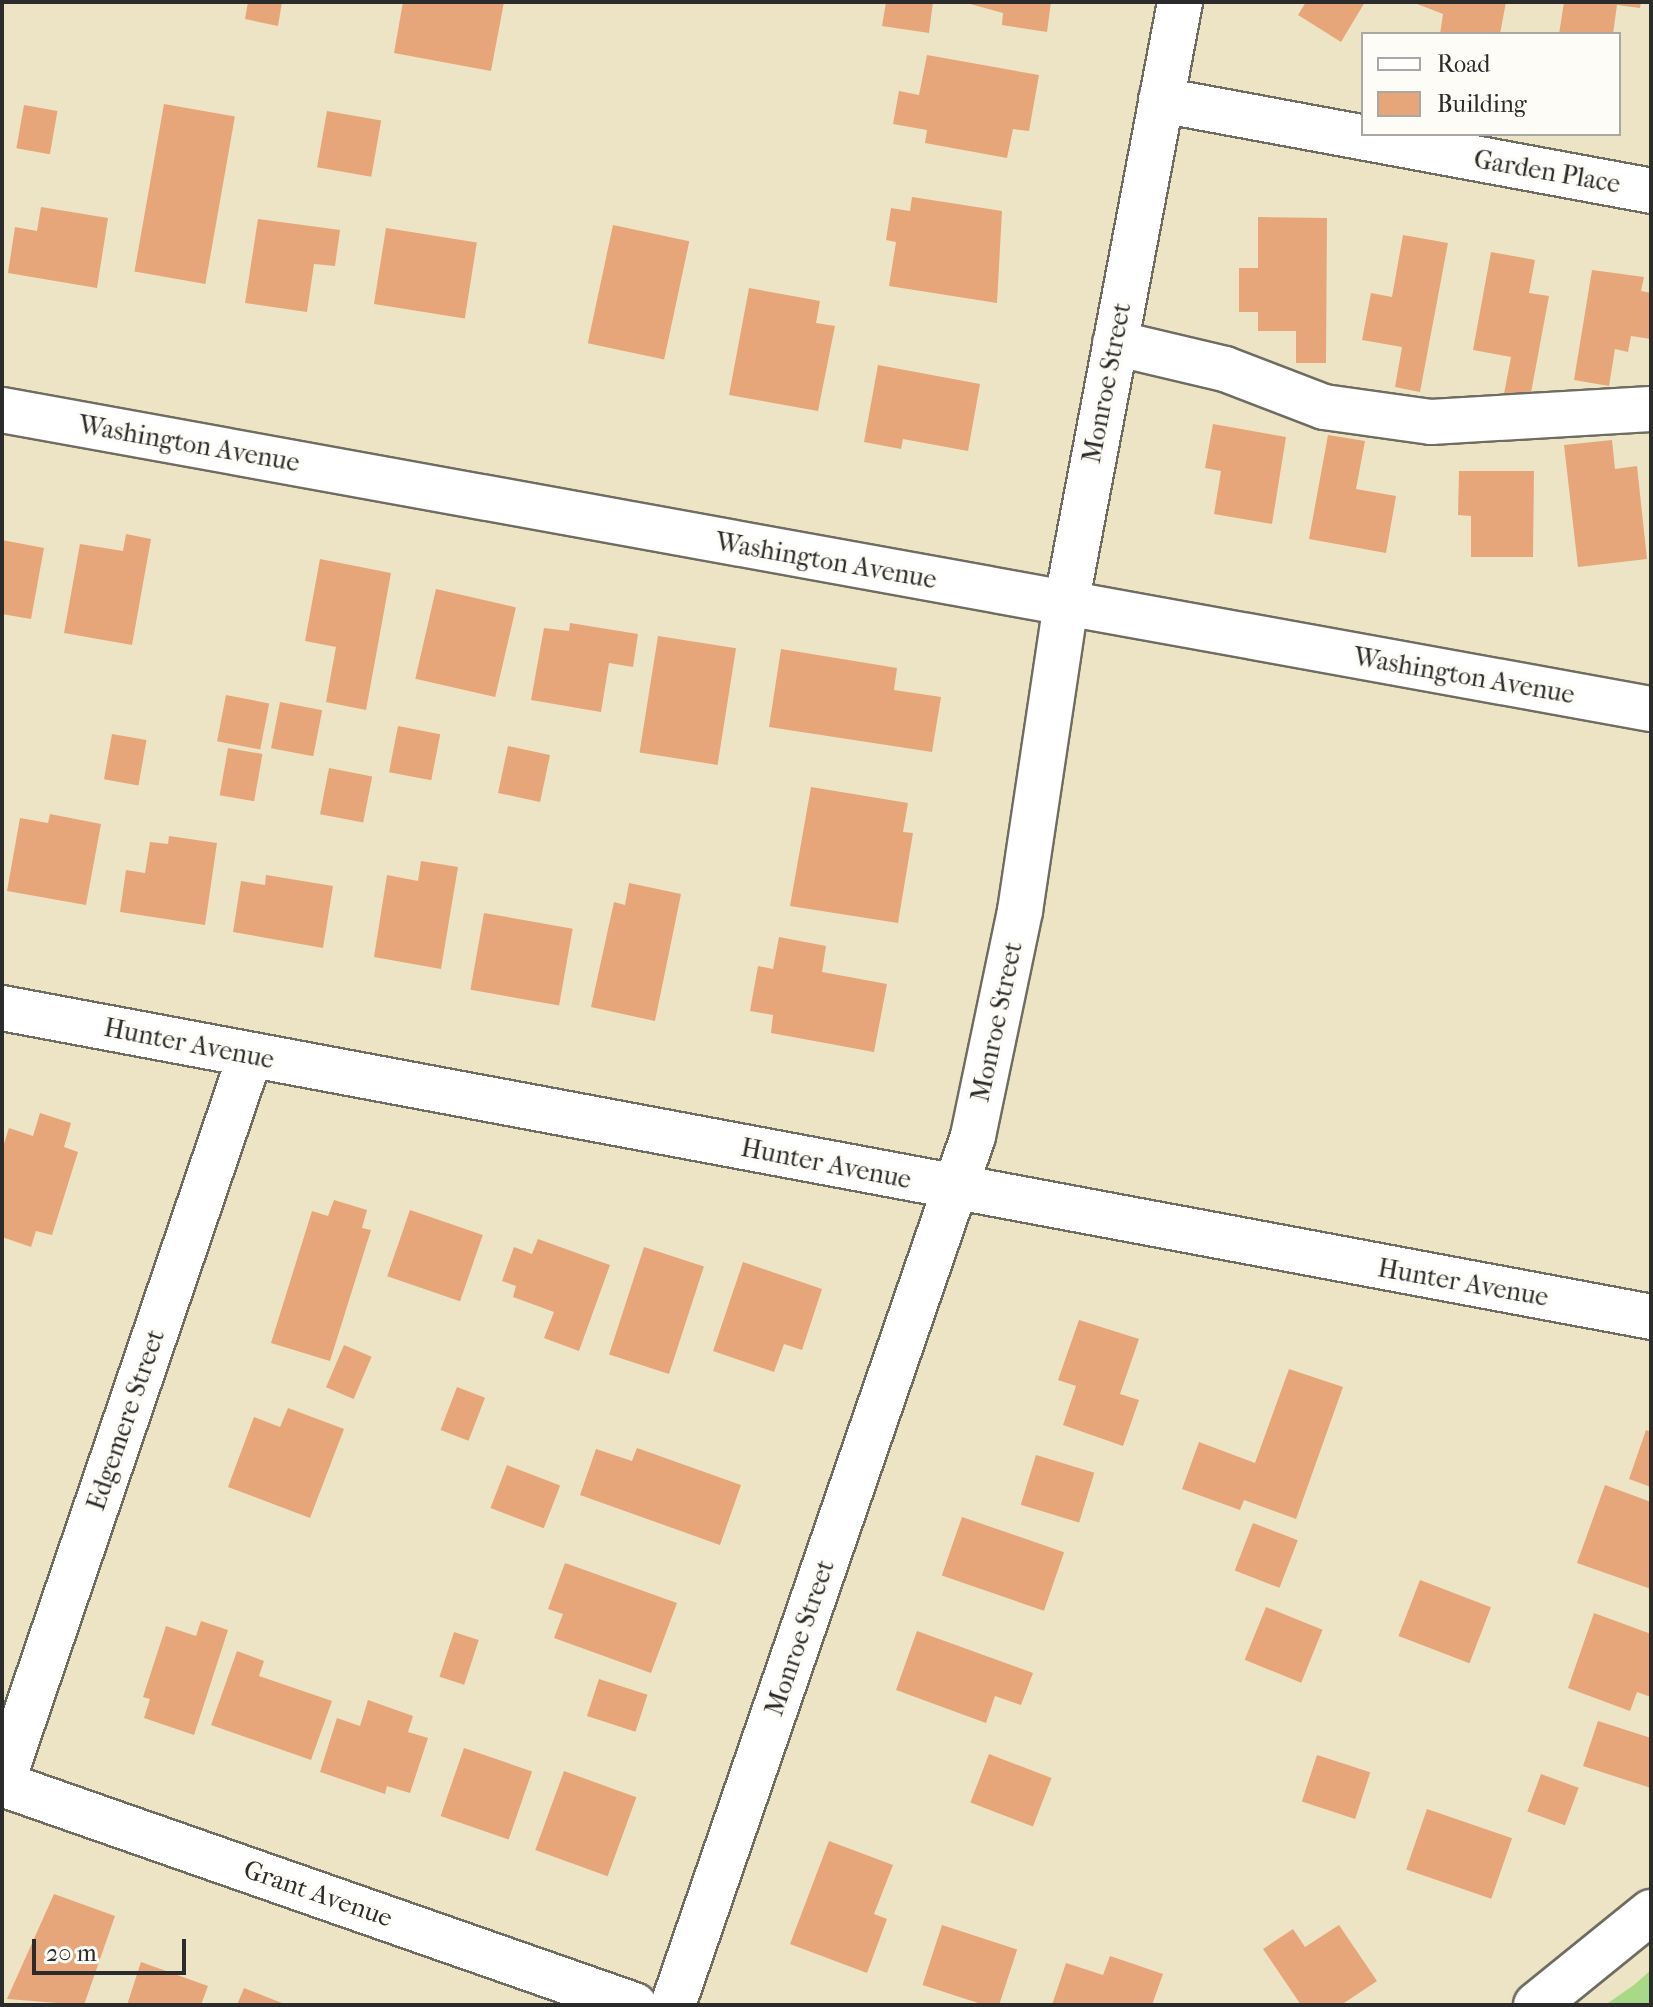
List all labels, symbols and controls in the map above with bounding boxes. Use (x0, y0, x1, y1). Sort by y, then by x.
legend (1361, 32, 1621, 136)
text: Road (1437, 50, 1490, 78)
text: Building (1437, 90, 1527, 118)
street label: Garden Place (1471, 144, 1623, 200)
street label: Monroe Street (1076, 300, 1138, 466)
street label: Washington Avenue (76, 409, 302, 479)
street label: Washington Avenue (713, 526, 939, 596)
street label: Washington Avenue (1351, 641, 1577, 711)
street label: Monroe Street (965, 939, 1029, 1105)
street label: Hunter Avenue (101, 1012, 277, 1076)
street label: Hunter Avenue (738, 1132, 914, 1196)
street label: Hunter Avenue (1375, 1253, 1551, 1313)
street label: Edgemere Street (80, 1326, 172, 1514)
street label: Monroe Street (759, 1556, 841, 1720)
street label: Grant Avenue (240, 1854, 396, 1934)
scale bar (36, 1923, 190, 1973)
text: 20 m (46, 1939, 97, 1967)

